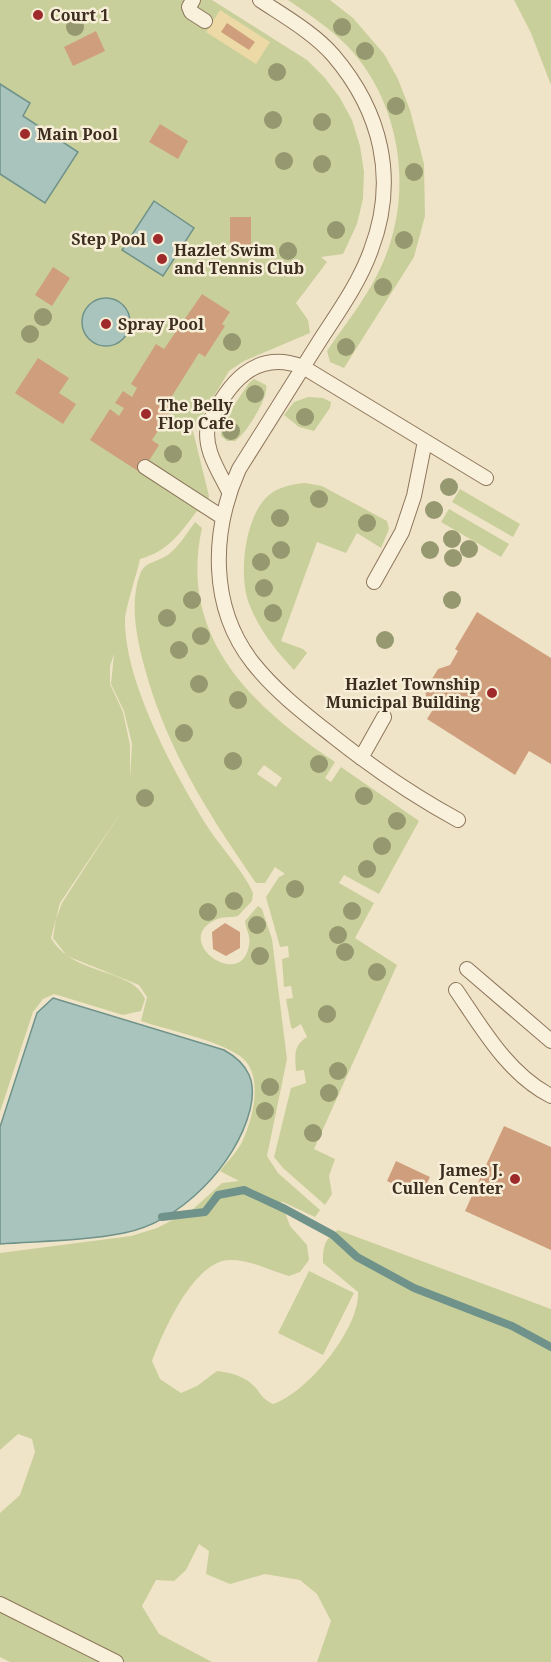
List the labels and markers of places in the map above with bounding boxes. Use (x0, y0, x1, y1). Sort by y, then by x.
place label: Court 1 (50, 4, 109, 26)
marker: Court 1 (31, 8, 45, 22)
place label: Main Pool (37, 123, 118, 145)
marker: Main Pool (18, 127, 32, 141)
place label: Step Pool (71, 228, 146, 250)
marker: Step Pool (151, 232, 165, 246)
place label: Hazlet Swim and Tennis Club (174, 239, 304, 279)
marker: Hazlet Swim and Tennis Club (155, 252, 169, 266)
place label: Spray Pool (118, 313, 204, 335)
marker: Spray Pool (99, 317, 113, 331)
place label: The Belly Flop Cafe (158, 394, 234, 434)
marker: The Belly Flop Cafe (139, 407, 153, 421)
place label: Hazlet Township Municipal Building (326, 673, 480, 713)
marker: Hazlet Township Municipal Building (485, 686, 499, 700)
place label: James J. Cullen Center (392, 1159, 504, 1199)
marker: James J. Cullen Center (508, 1172, 522, 1186)

